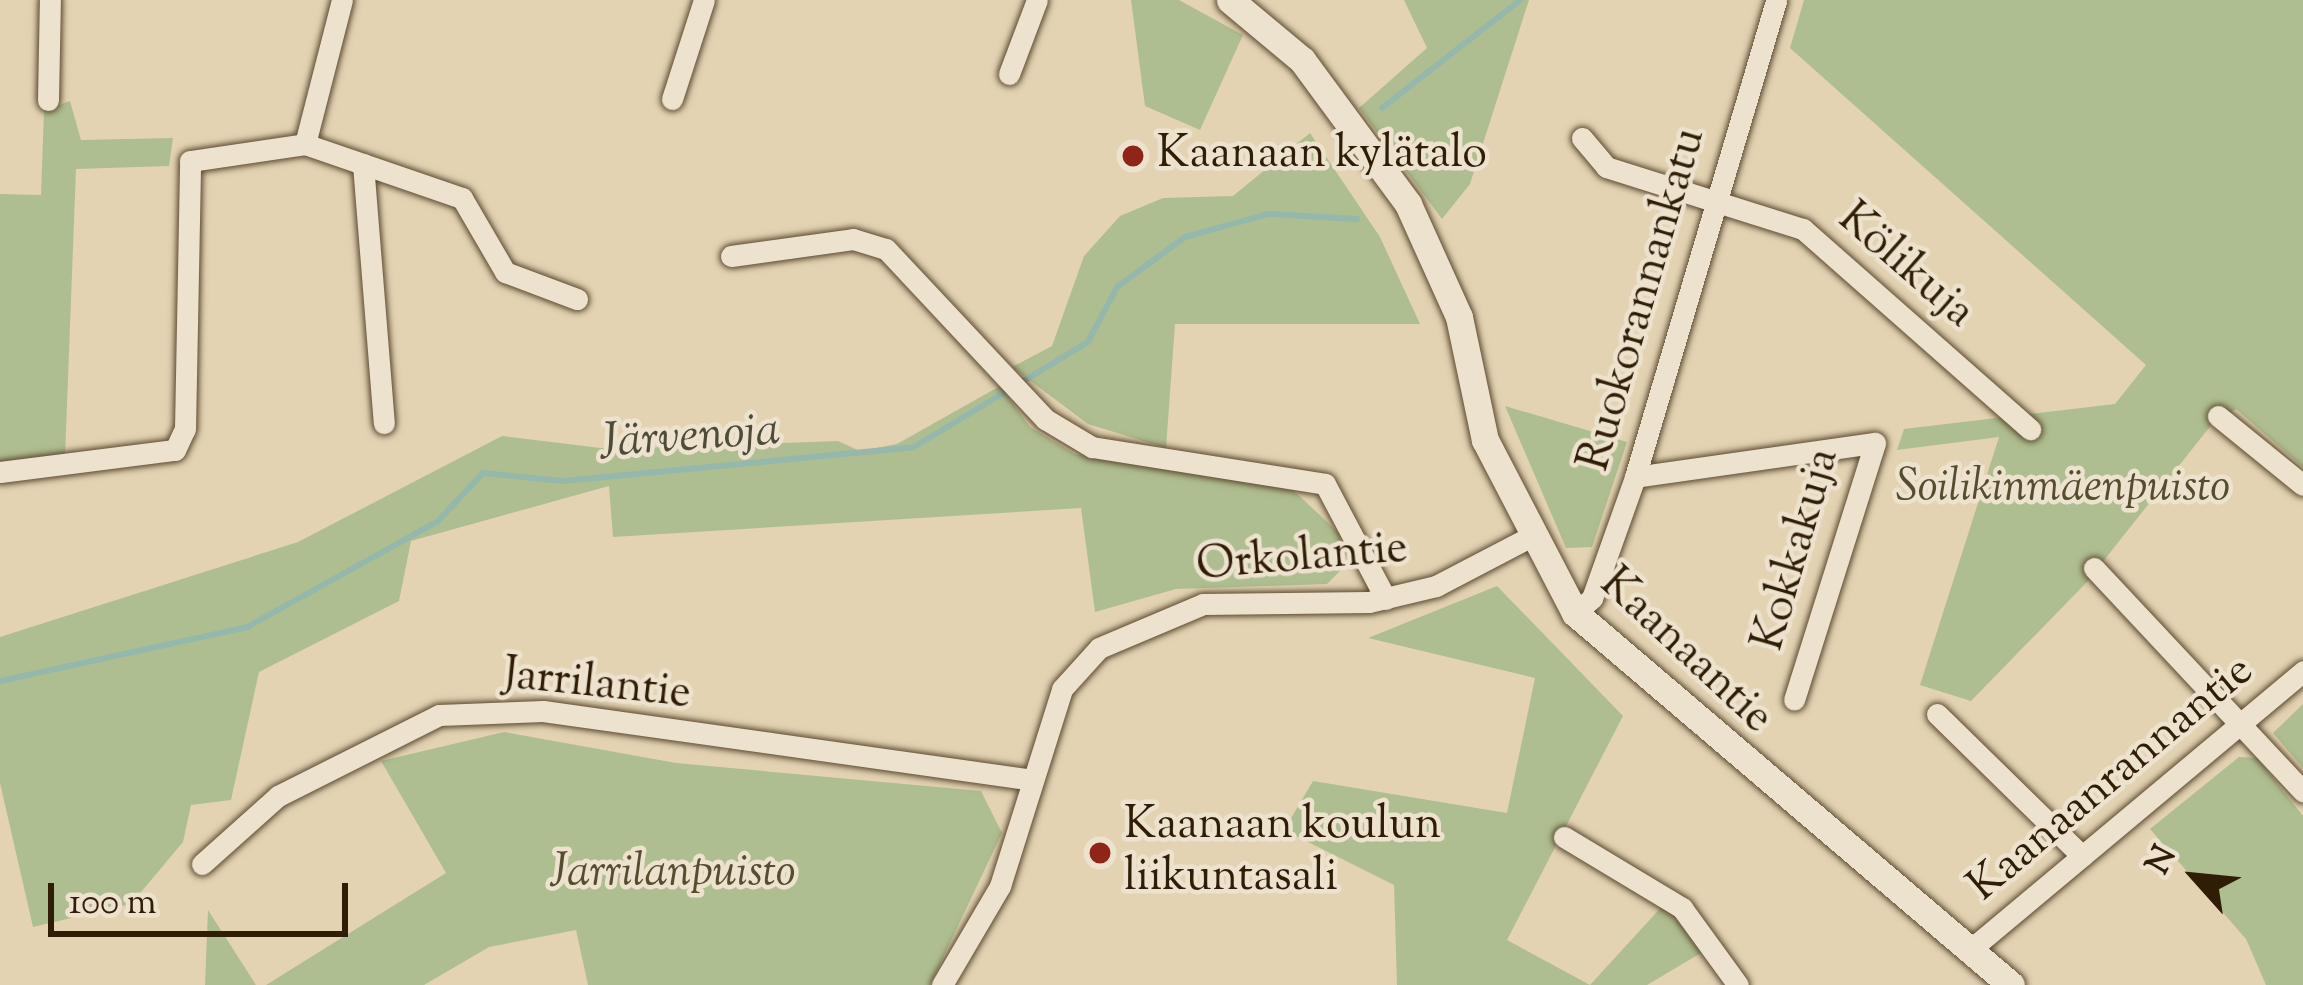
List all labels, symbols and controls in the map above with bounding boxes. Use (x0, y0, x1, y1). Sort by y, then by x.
street label: Ruokorannankatu (1569, 122, 1719, 478)
place label: Kaanaan kylätalo (1157, 129, 1487, 183)
marker: Kaanaan kylätalo (1120, 143, 1146, 169)
street label: Kölikuja (1826, 193, 1984, 341)
water label: Järvenoja (598, 403, 782, 473)
street label: Kokkakuja (1743, 443, 1853, 657)
park label: Soilikinmäenpuisto (1896, 462, 2230, 516)
street label: Orkolantie (1194, 523, 1410, 595)
street label: Kaanaantie (1587, 558, 1783, 746)
street label: Kaanaanrannantie (1959, 645, 2265, 915)
street label: Jarrilantie (501, 649, 693, 723)
place label: Kaanaan koulun liikuntasali (1124, 800, 1441, 906)
north arrow (2135, 817, 2255, 937)
text: N (2136, 838, 2190, 883)
marker: Kaanaan koulun liikuntasali (1087, 840, 1113, 866)
park label: Jarrilanpuisto (550, 847, 796, 901)
scale bar (54, 859, 354, 933)
text: 100 m (69, 878, 156, 930)

